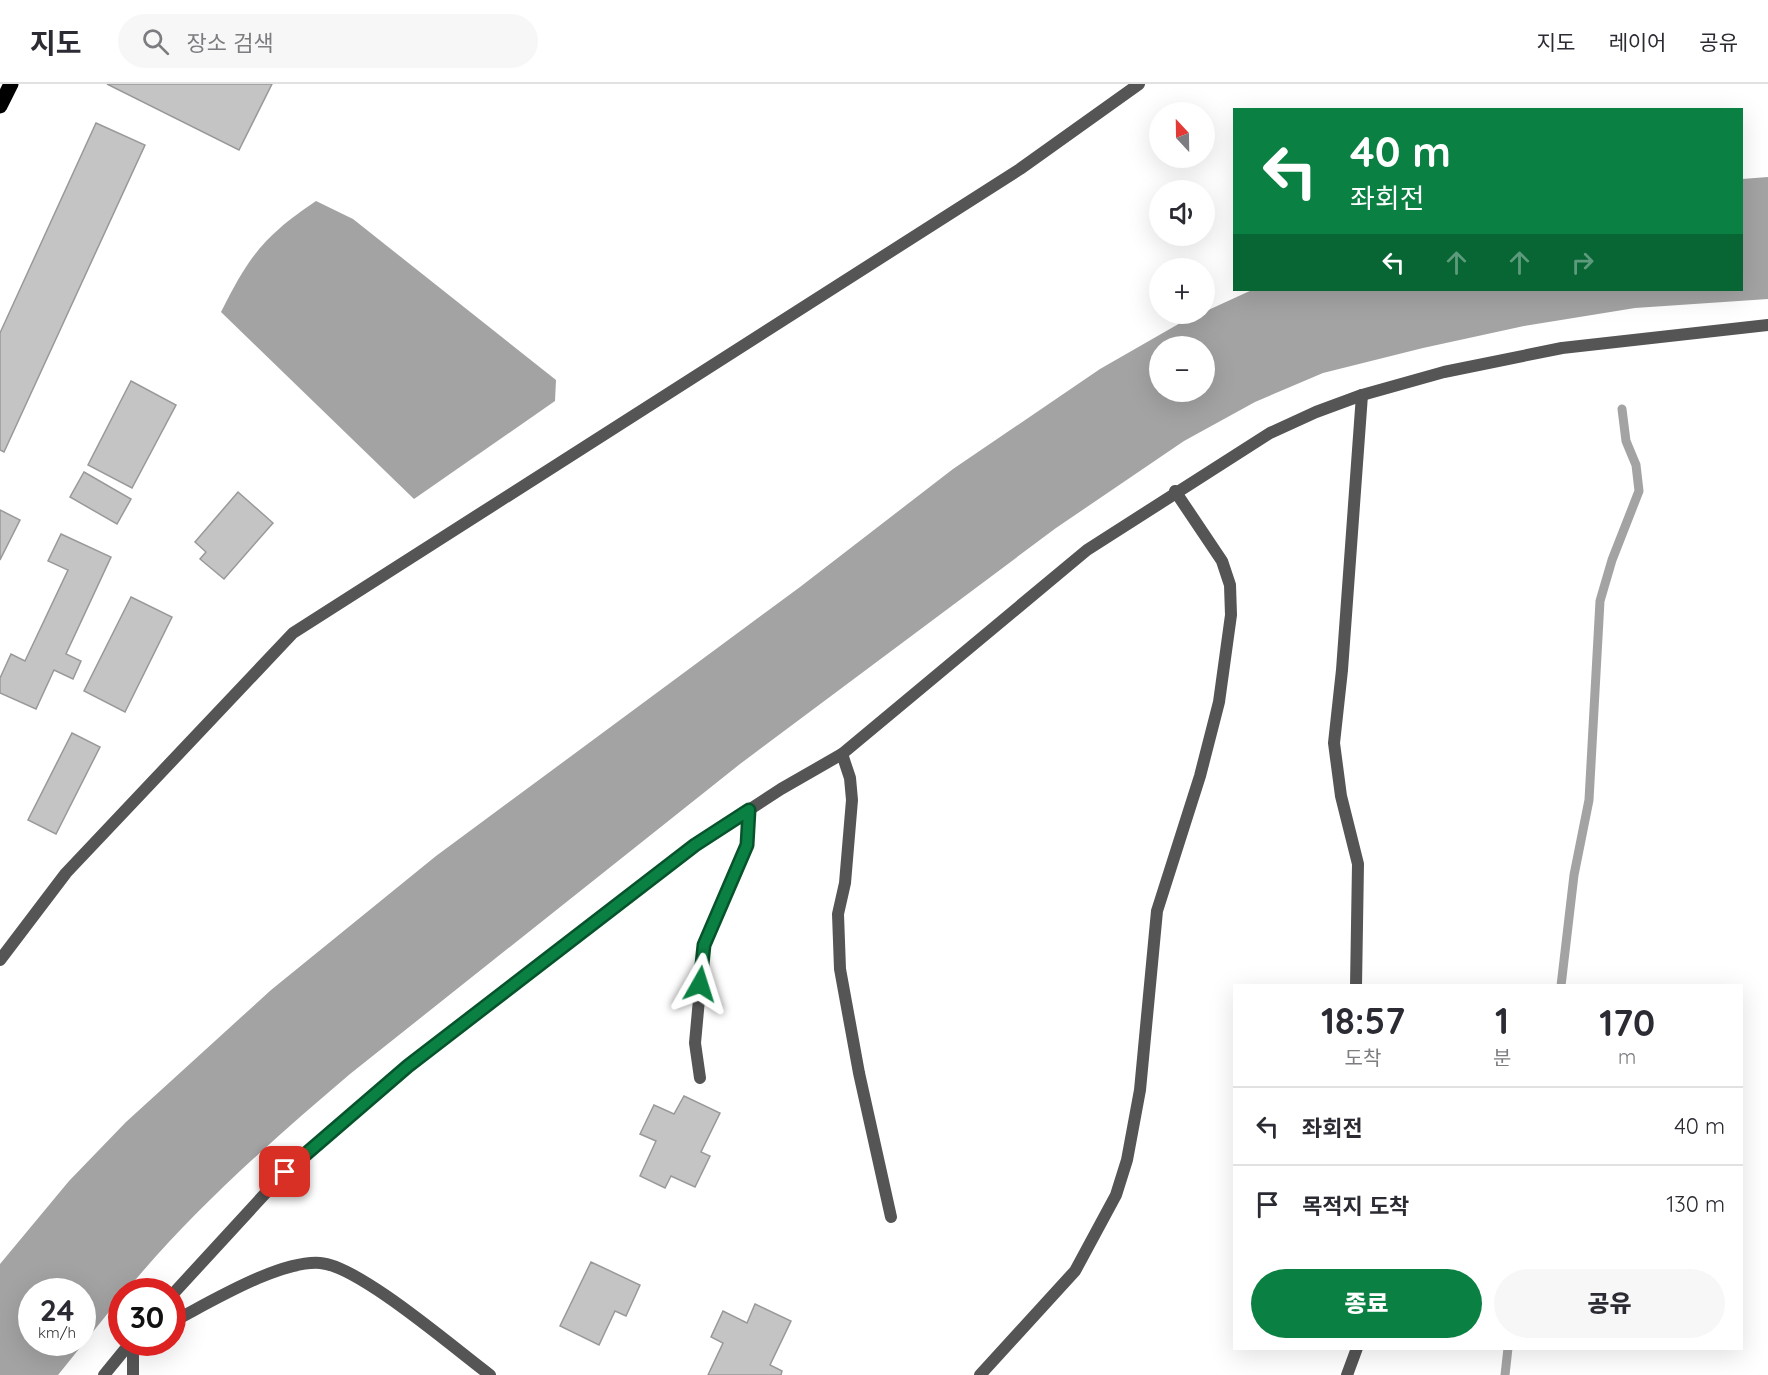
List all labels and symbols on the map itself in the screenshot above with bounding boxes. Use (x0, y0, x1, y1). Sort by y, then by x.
north arrow (1149, 102, 1215, 168)
position arrow (668, 952, 732, 1016)
pin (259, 1146, 310, 1197)
speed limit sign: 30 (108, 1278, 186, 1356)

